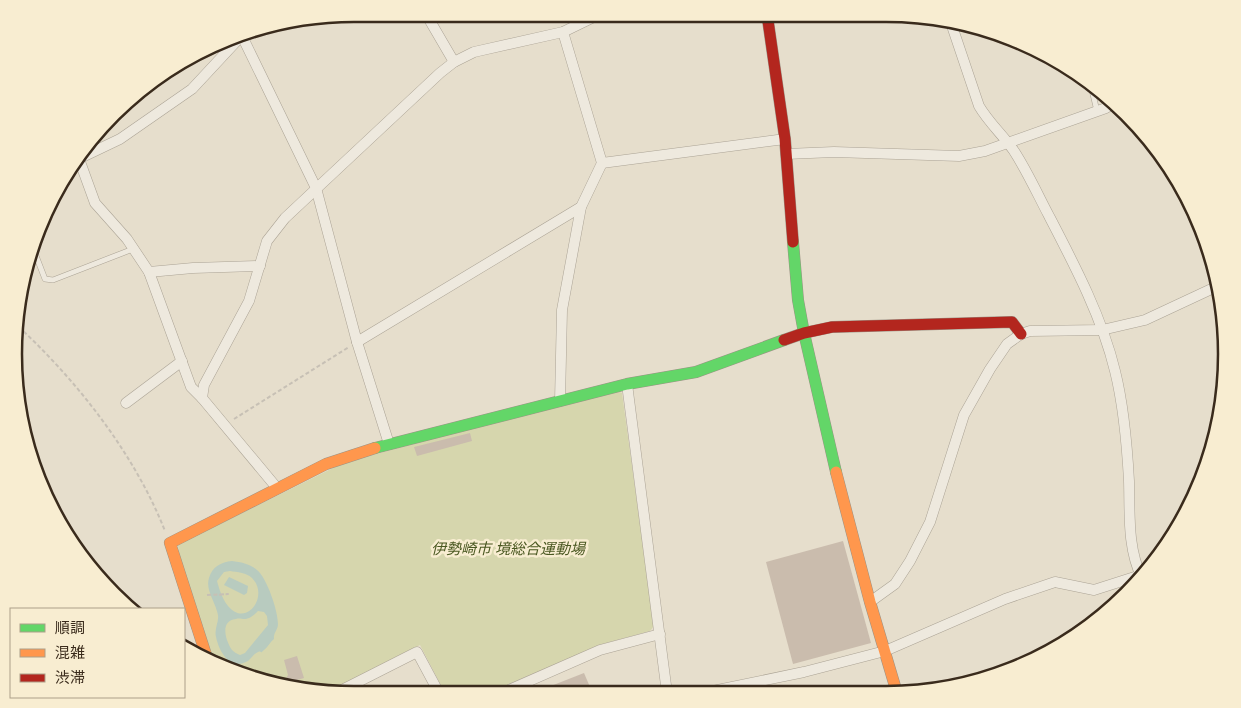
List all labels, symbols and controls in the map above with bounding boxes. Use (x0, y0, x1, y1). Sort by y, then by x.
park label: 伊勢崎市 境総合運動場 (431, 538, 587, 558)
legend (10, 608, 185, 698)
text: 順調 (55, 617, 85, 637)
text: 混雑 (55, 642, 85, 662)
text: 渋滞 (55, 667, 85, 687)

